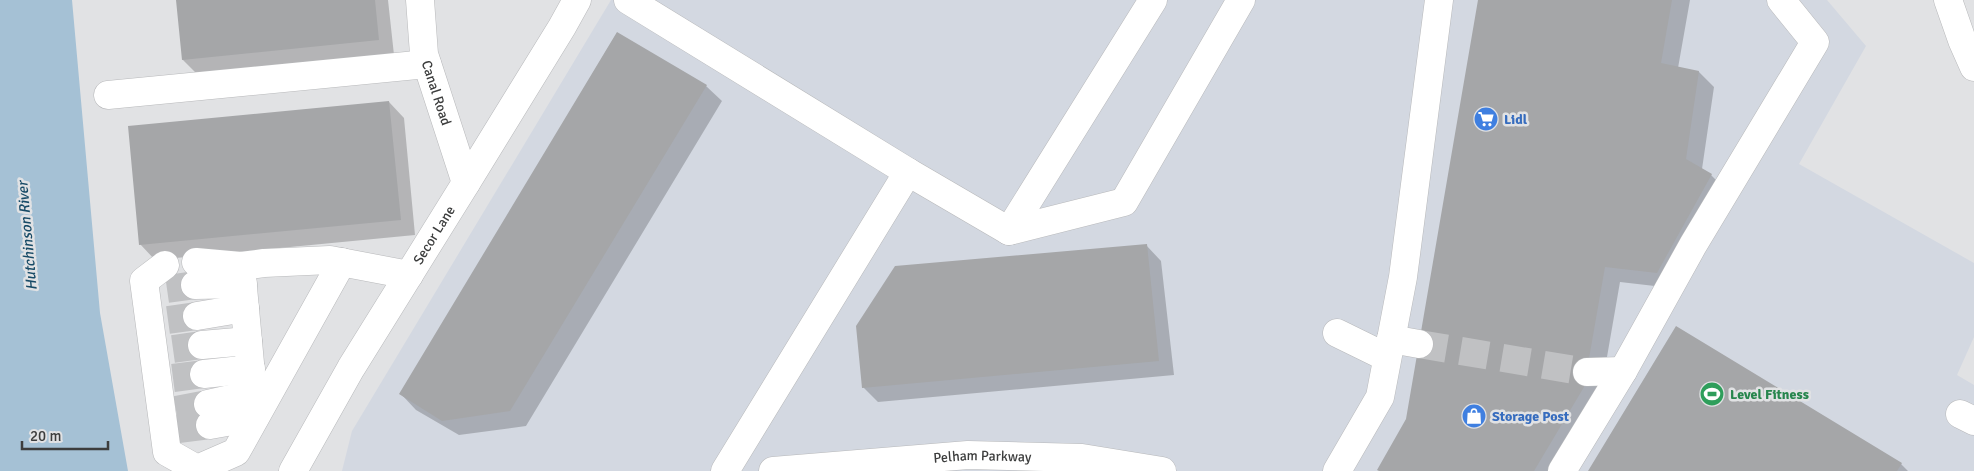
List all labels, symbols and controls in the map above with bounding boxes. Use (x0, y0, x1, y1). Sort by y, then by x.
street label: Canal Road (418, 58, 455, 128)
supermarket icon: Lidl (1473, 106, 1499, 132)
place label: Lidl (1504, 111, 1528, 128)
water label: Hutchinson River (13, 178, 41, 291)
street label: Secor Lane (410, 203, 459, 268)
sports icon: Level Fitness (1699, 381, 1725, 407)
place label: Level Fitness (1730, 386, 1809, 403)
shop icon: Storage Post (1461, 403, 1487, 429)
place label: Storage Post (1492, 408, 1570, 425)
scale bar (22, 418, 109, 450)
text: 20 m (30, 427, 61, 445)
street label: Pelham Parkway (933, 447, 1032, 467)

